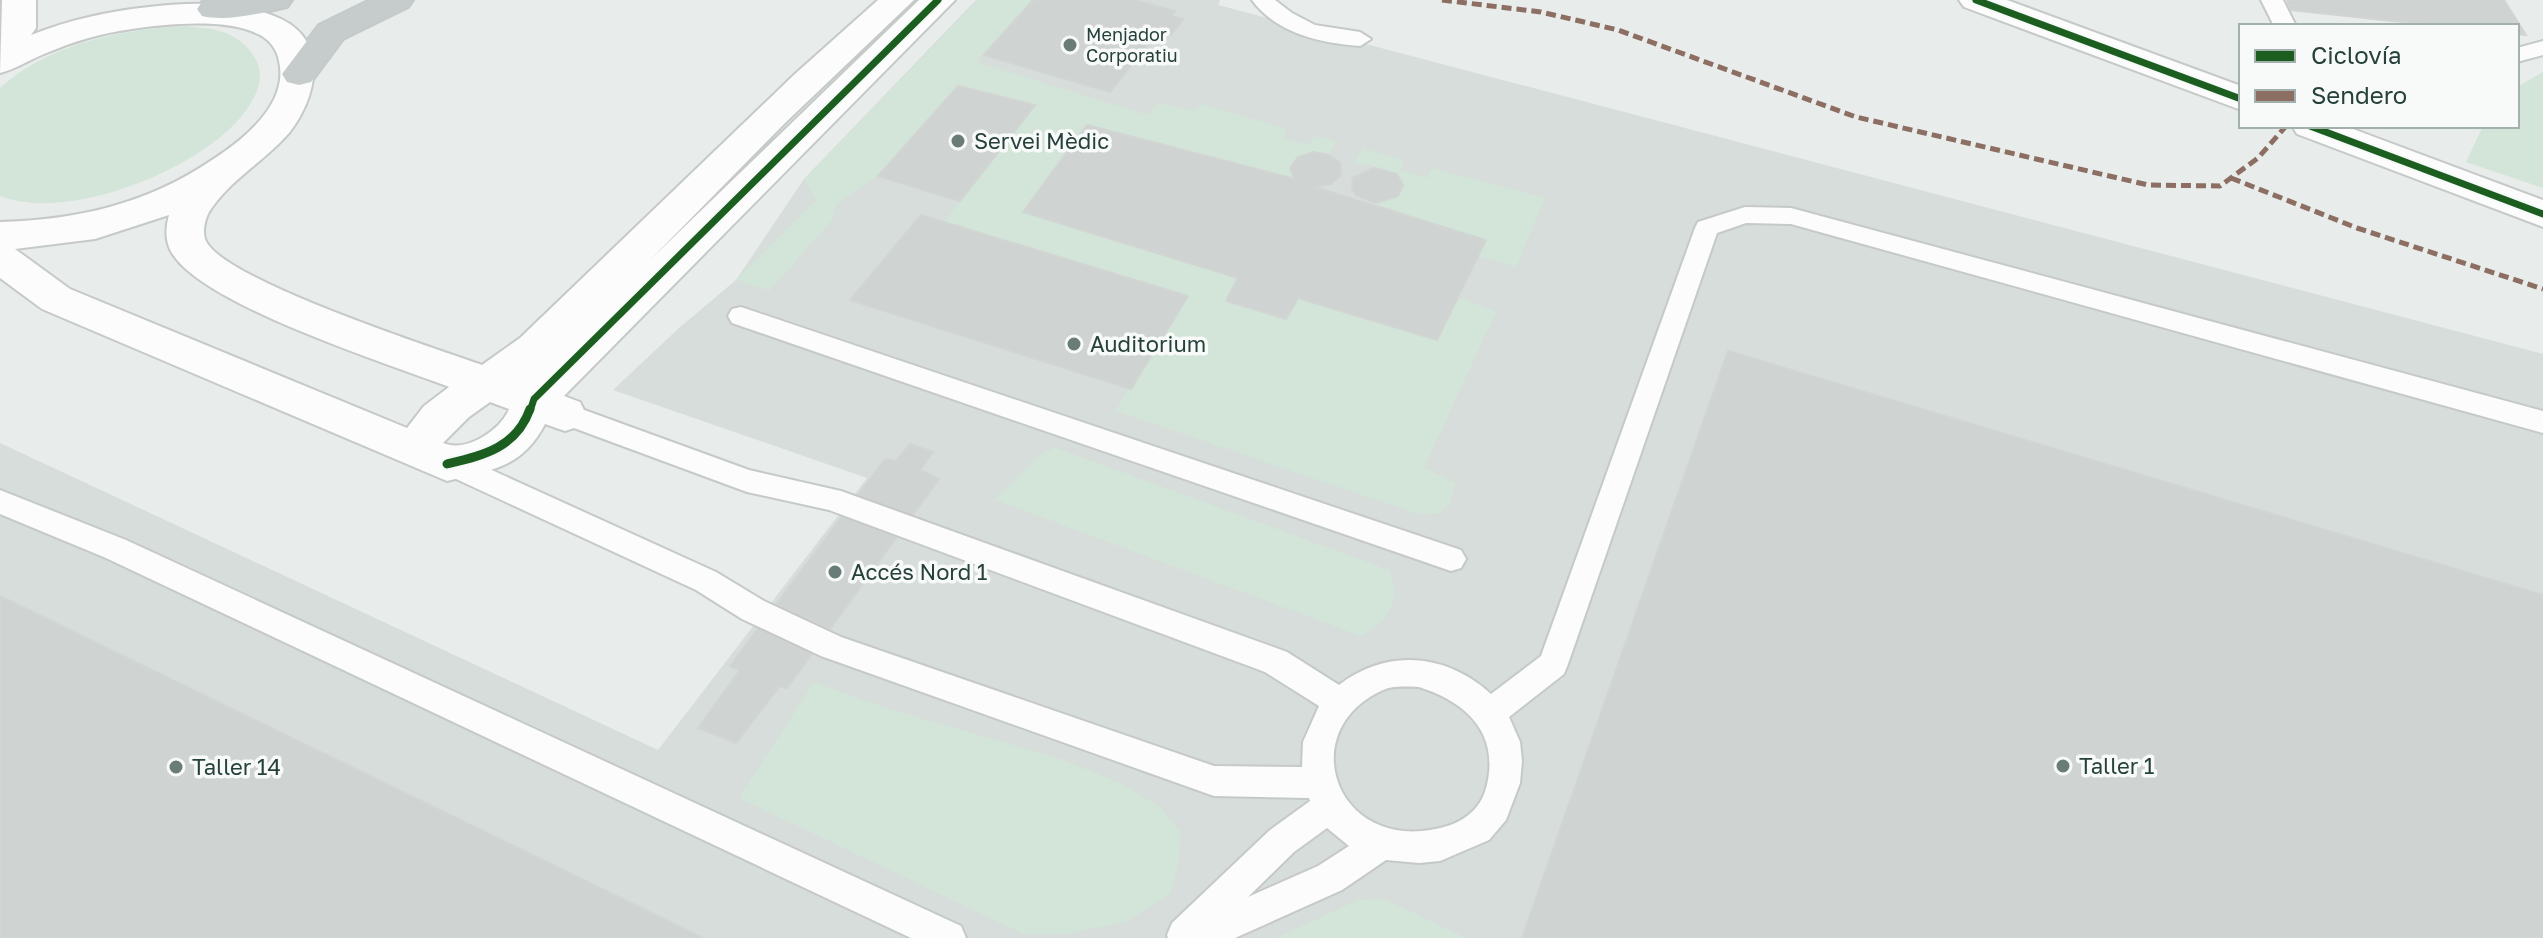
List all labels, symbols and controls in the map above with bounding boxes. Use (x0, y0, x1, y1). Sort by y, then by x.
place label: Menjador Corporatiu (1086, 23, 1178, 66)
legend (2239, 24, 2519, 128)
marker: Menjador Corporatiu (1061, 36, 1079, 54)
text: Ciclovía (2311, 40, 2402, 69)
text: Sendero (2311, 80, 2407, 109)
place label: Servei Mèdic (974, 127, 1109, 154)
marker: Servei Mèdic (949, 132, 967, 150)
place label: Auditorium (1090, 330, 1206, 357)
marker: Auditorium (1065, 335, 1083, 353)
place label: Accés Nord 1 (851, 558, 988, 585)
marker: Accés Nord 1 (826, 563, 844, 581)
place label: Taller 1 (2079, 752, 2155, 779)
place label: Taller 14 (192, 753, 281, 780)
marker: Taller 1 (2054, 757, 2072, 775)
marker: Taller 14 (167, 758, 185, 776)

